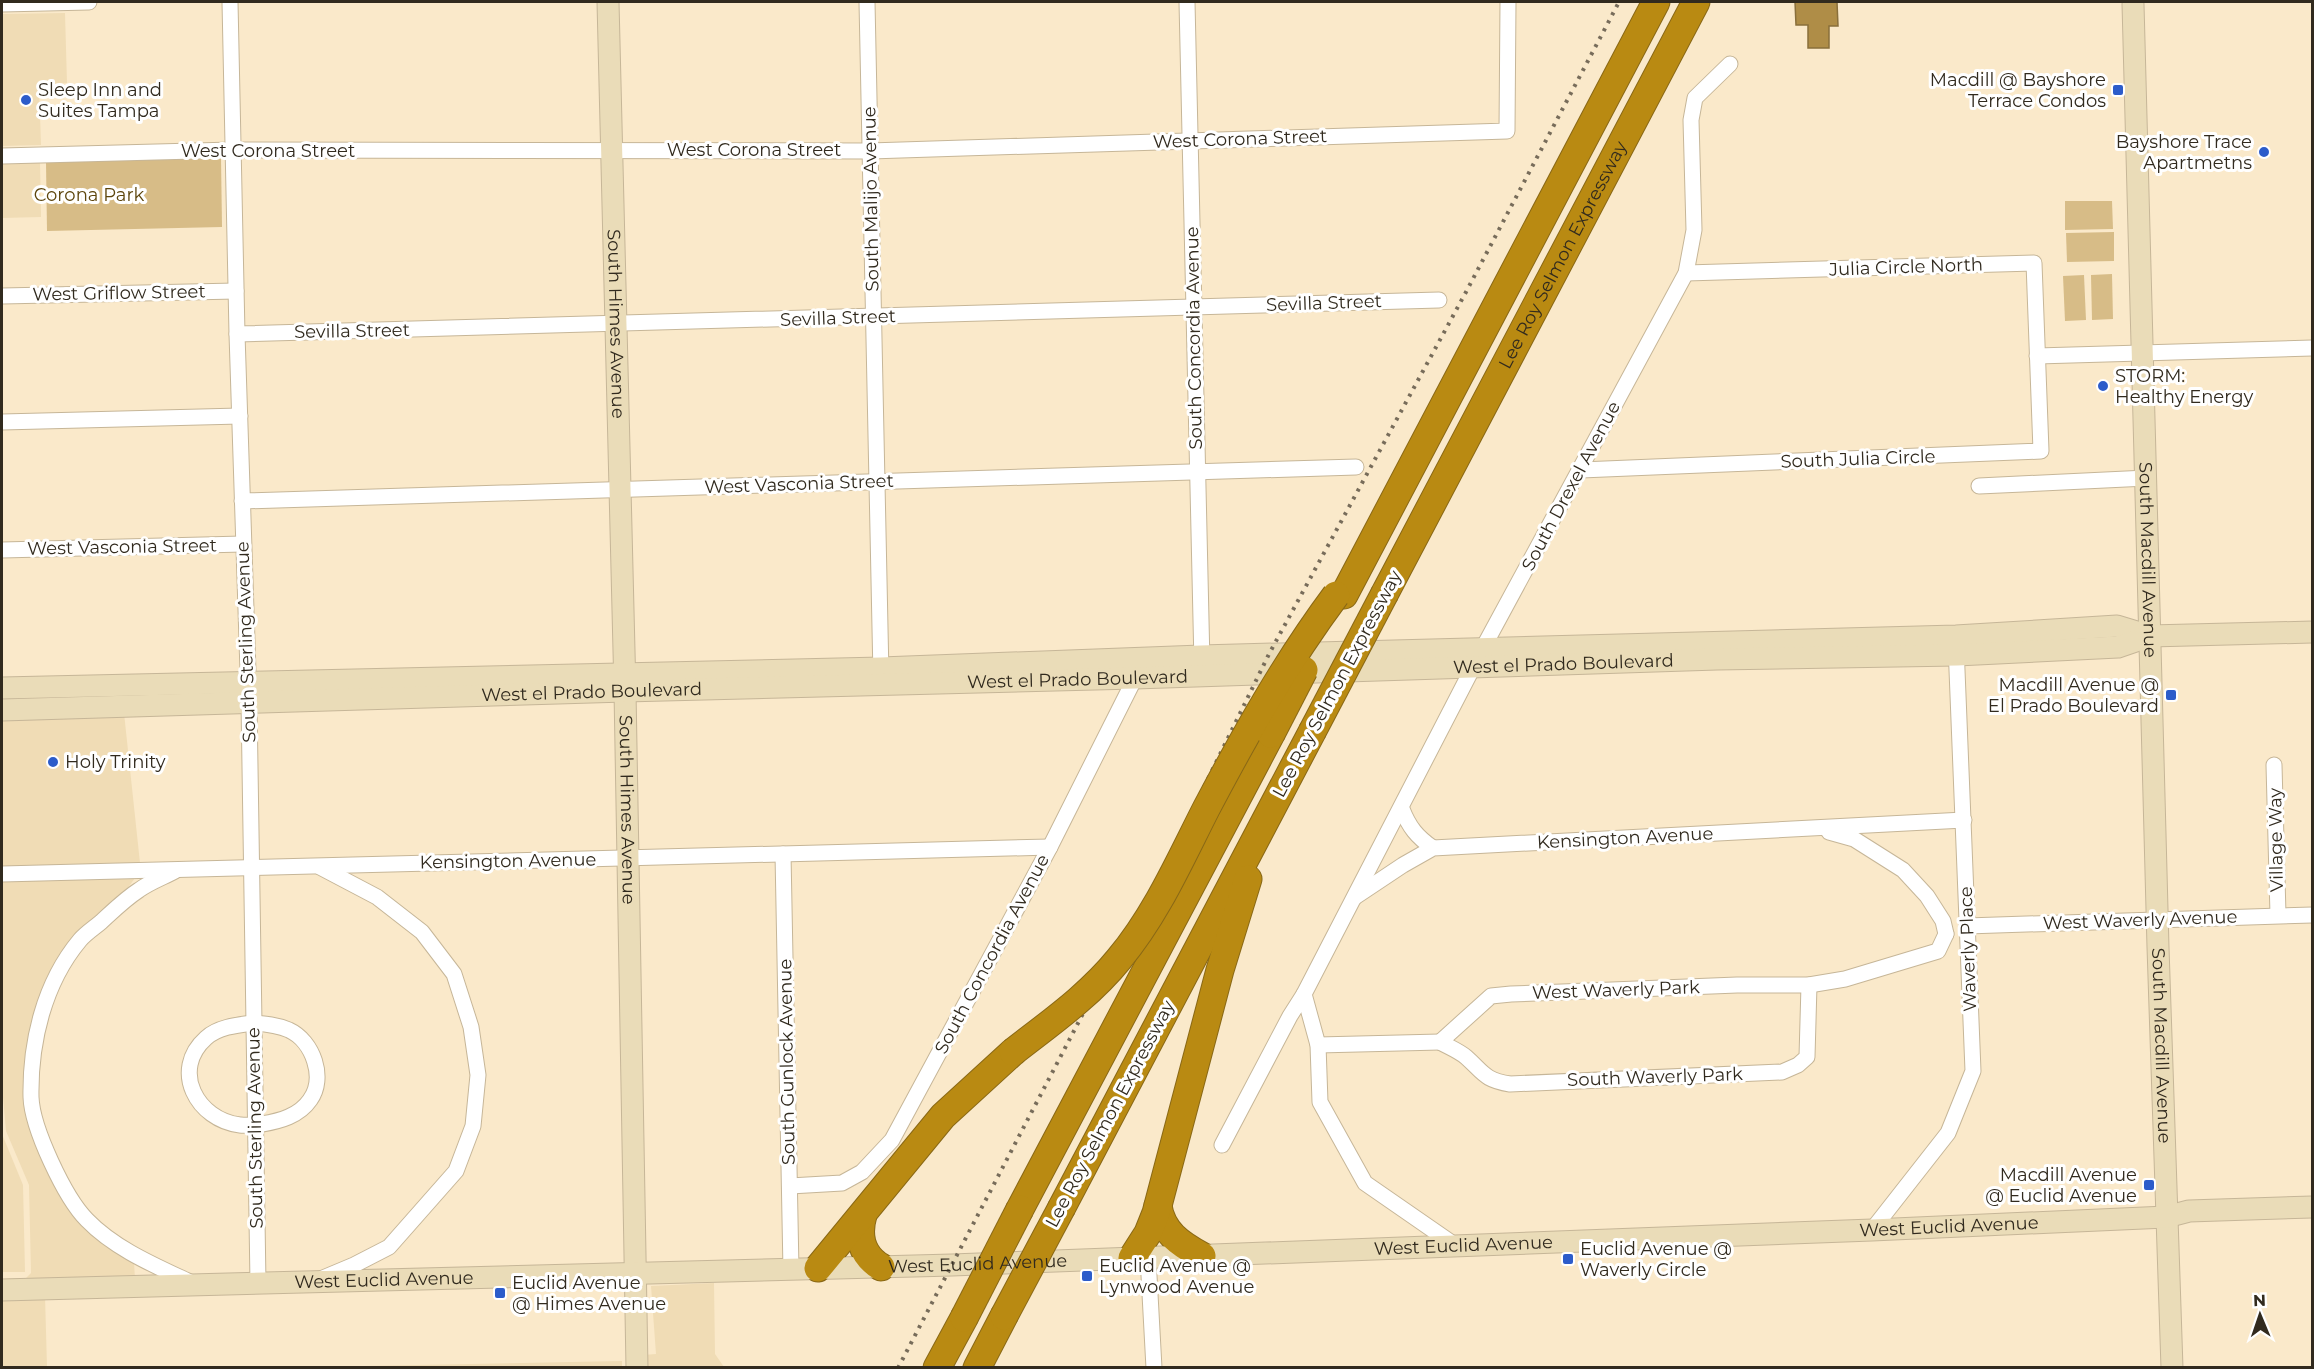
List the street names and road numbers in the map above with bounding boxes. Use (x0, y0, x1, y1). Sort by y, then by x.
street label: South Malijo Avenue (858, 106, 884, 292)
street label: West Corona Street (1152, 125, 1328, 153)
street label: Lee Roy Selmon Expressway (1494, 137, 1632, 372)
street label: West Corona Street (667, 139, 841, 161)
street label: West Corona Street (181, 140, 355, 162)
street label: South Concordia Avenue (1181, 226, 1207, 450)
street label: South Himes Avenue (603, 229, 629, 419)
street label: Julia Circle North (1828, 253, 1983, 281)
street label: West Griflow Street (32, 280, 206, 306)
street label: Sevilla Street (1266, 290, 1382, 316)
street label: Sevilla Street (780, 305, 896, 331)
street label: Sevilla Street (294, 319, 410, 343)
street label: South Drexel Avenue (1517, 397, 1625, 574)
street label: South Julia Circle (1780, 445, 1936, 473)
street label: South Macdill Avenue (2134, 462, 2161, 658)
street label: West Vasconia Street (704, 470, 894, 498)
street label: West Vasconia Street (27, 534, 217, 560)
street label: South Sterling Avenue (231, 541, 261, 743)
street label: Lee Roy Selmon Expressway (1268, 567, 1406, 801)
street label: West el Prado Boulevard (1453, 649, 1674, 679)
street label: West el Prado Boulevard (967, 665, 1188, 693)
street label: West el Prado Boulevard (481, 678, 702, 706)
street label: South Himes Avenue (614, 715, 640, 905)
street label: Village Way (2264, 787, 2288, 892)
street label: Kensington Avenue (1536, 822, 1714, 854)
street label: Kensington Avenue (420, 848, 597, 874)
street label: South Concordia Avenue (930, 850, 1054, 1058)
street label: Waverly Place (1955, 886, 1981, 1012)
street label: West Waverly Avenue (2042, 906, 2238, 934)
street label: South Macdill Avenue (2147, 947, 2176, 1144)
street label: South Gunlock Avenue (774, 959, 800, 1165)
street label: West Waverly Park (1532, 976, 1701, 1004)
street label: Lee Roy Selmon Expressway (1041, 997, 1179, 1231)
street label: South Sterling Avenue (242, 1027, 268, 1229)
street label: South Waverly Park (1567, 1063, 1744, 1091)
street label: West Euclid Avenue (1859, 1212, 2039, 1241)
street label: West Euclid Avenue (1373, 1231, 1553, 1260)
street label: West Euclid Avenue (888, 1250, 1068, 1278)
street label: West Euclid Avenue (294, 1267, 474, 1293)

